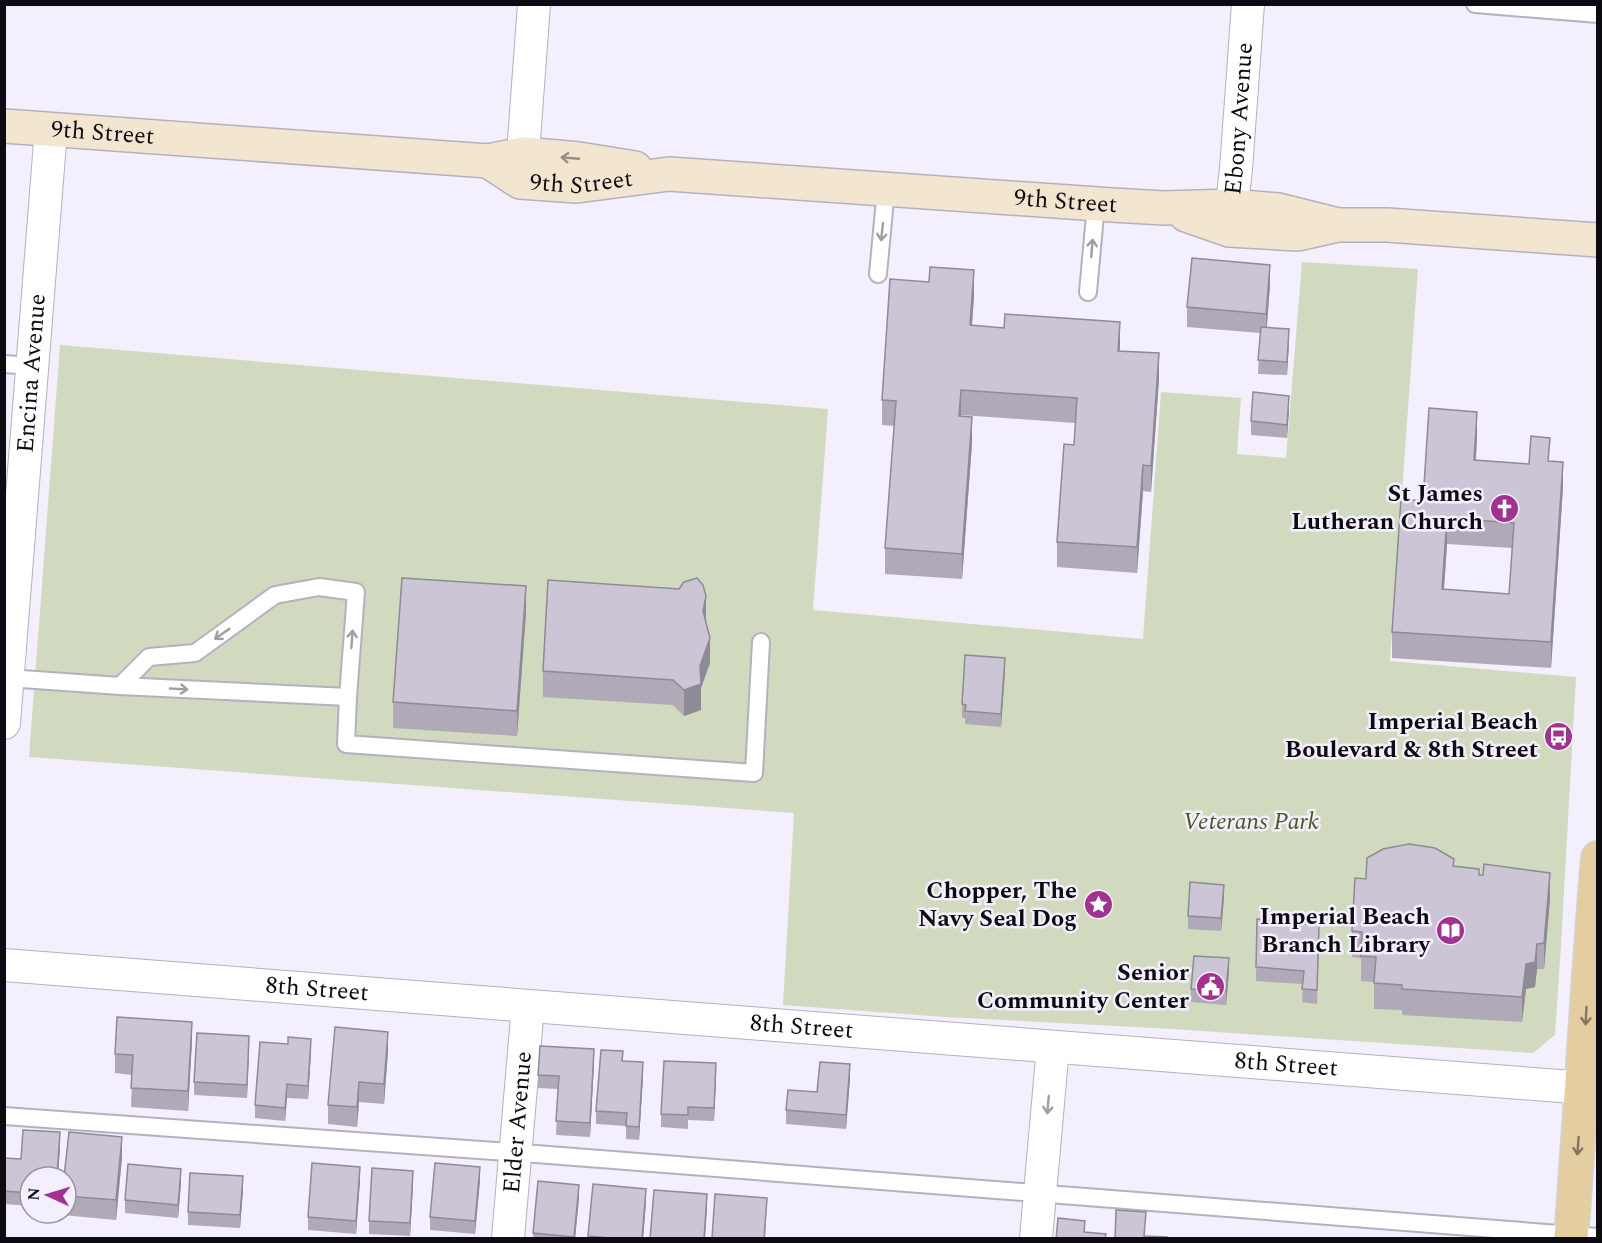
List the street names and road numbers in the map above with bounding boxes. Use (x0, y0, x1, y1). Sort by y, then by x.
street label: Ebony Avenue (1215, 41, 1263, 197)
street label: 9th Street (50, 111, 156, 155)
street label: 9th Street (528, 161, 635, 204)
street label: 9th Street (1013, 180, 1118, 223)
street label: Encina Avenue (7, 292, 56, 454)
street label: 8th Street (264, 967, 370, 1011)
street label: 8th Street (749, 1005, 855, 1049)
street label: 8th Street (1233, 1043, 1339, 1087)
street label: Elder Avenue (494, 1050, 542, 1195)

